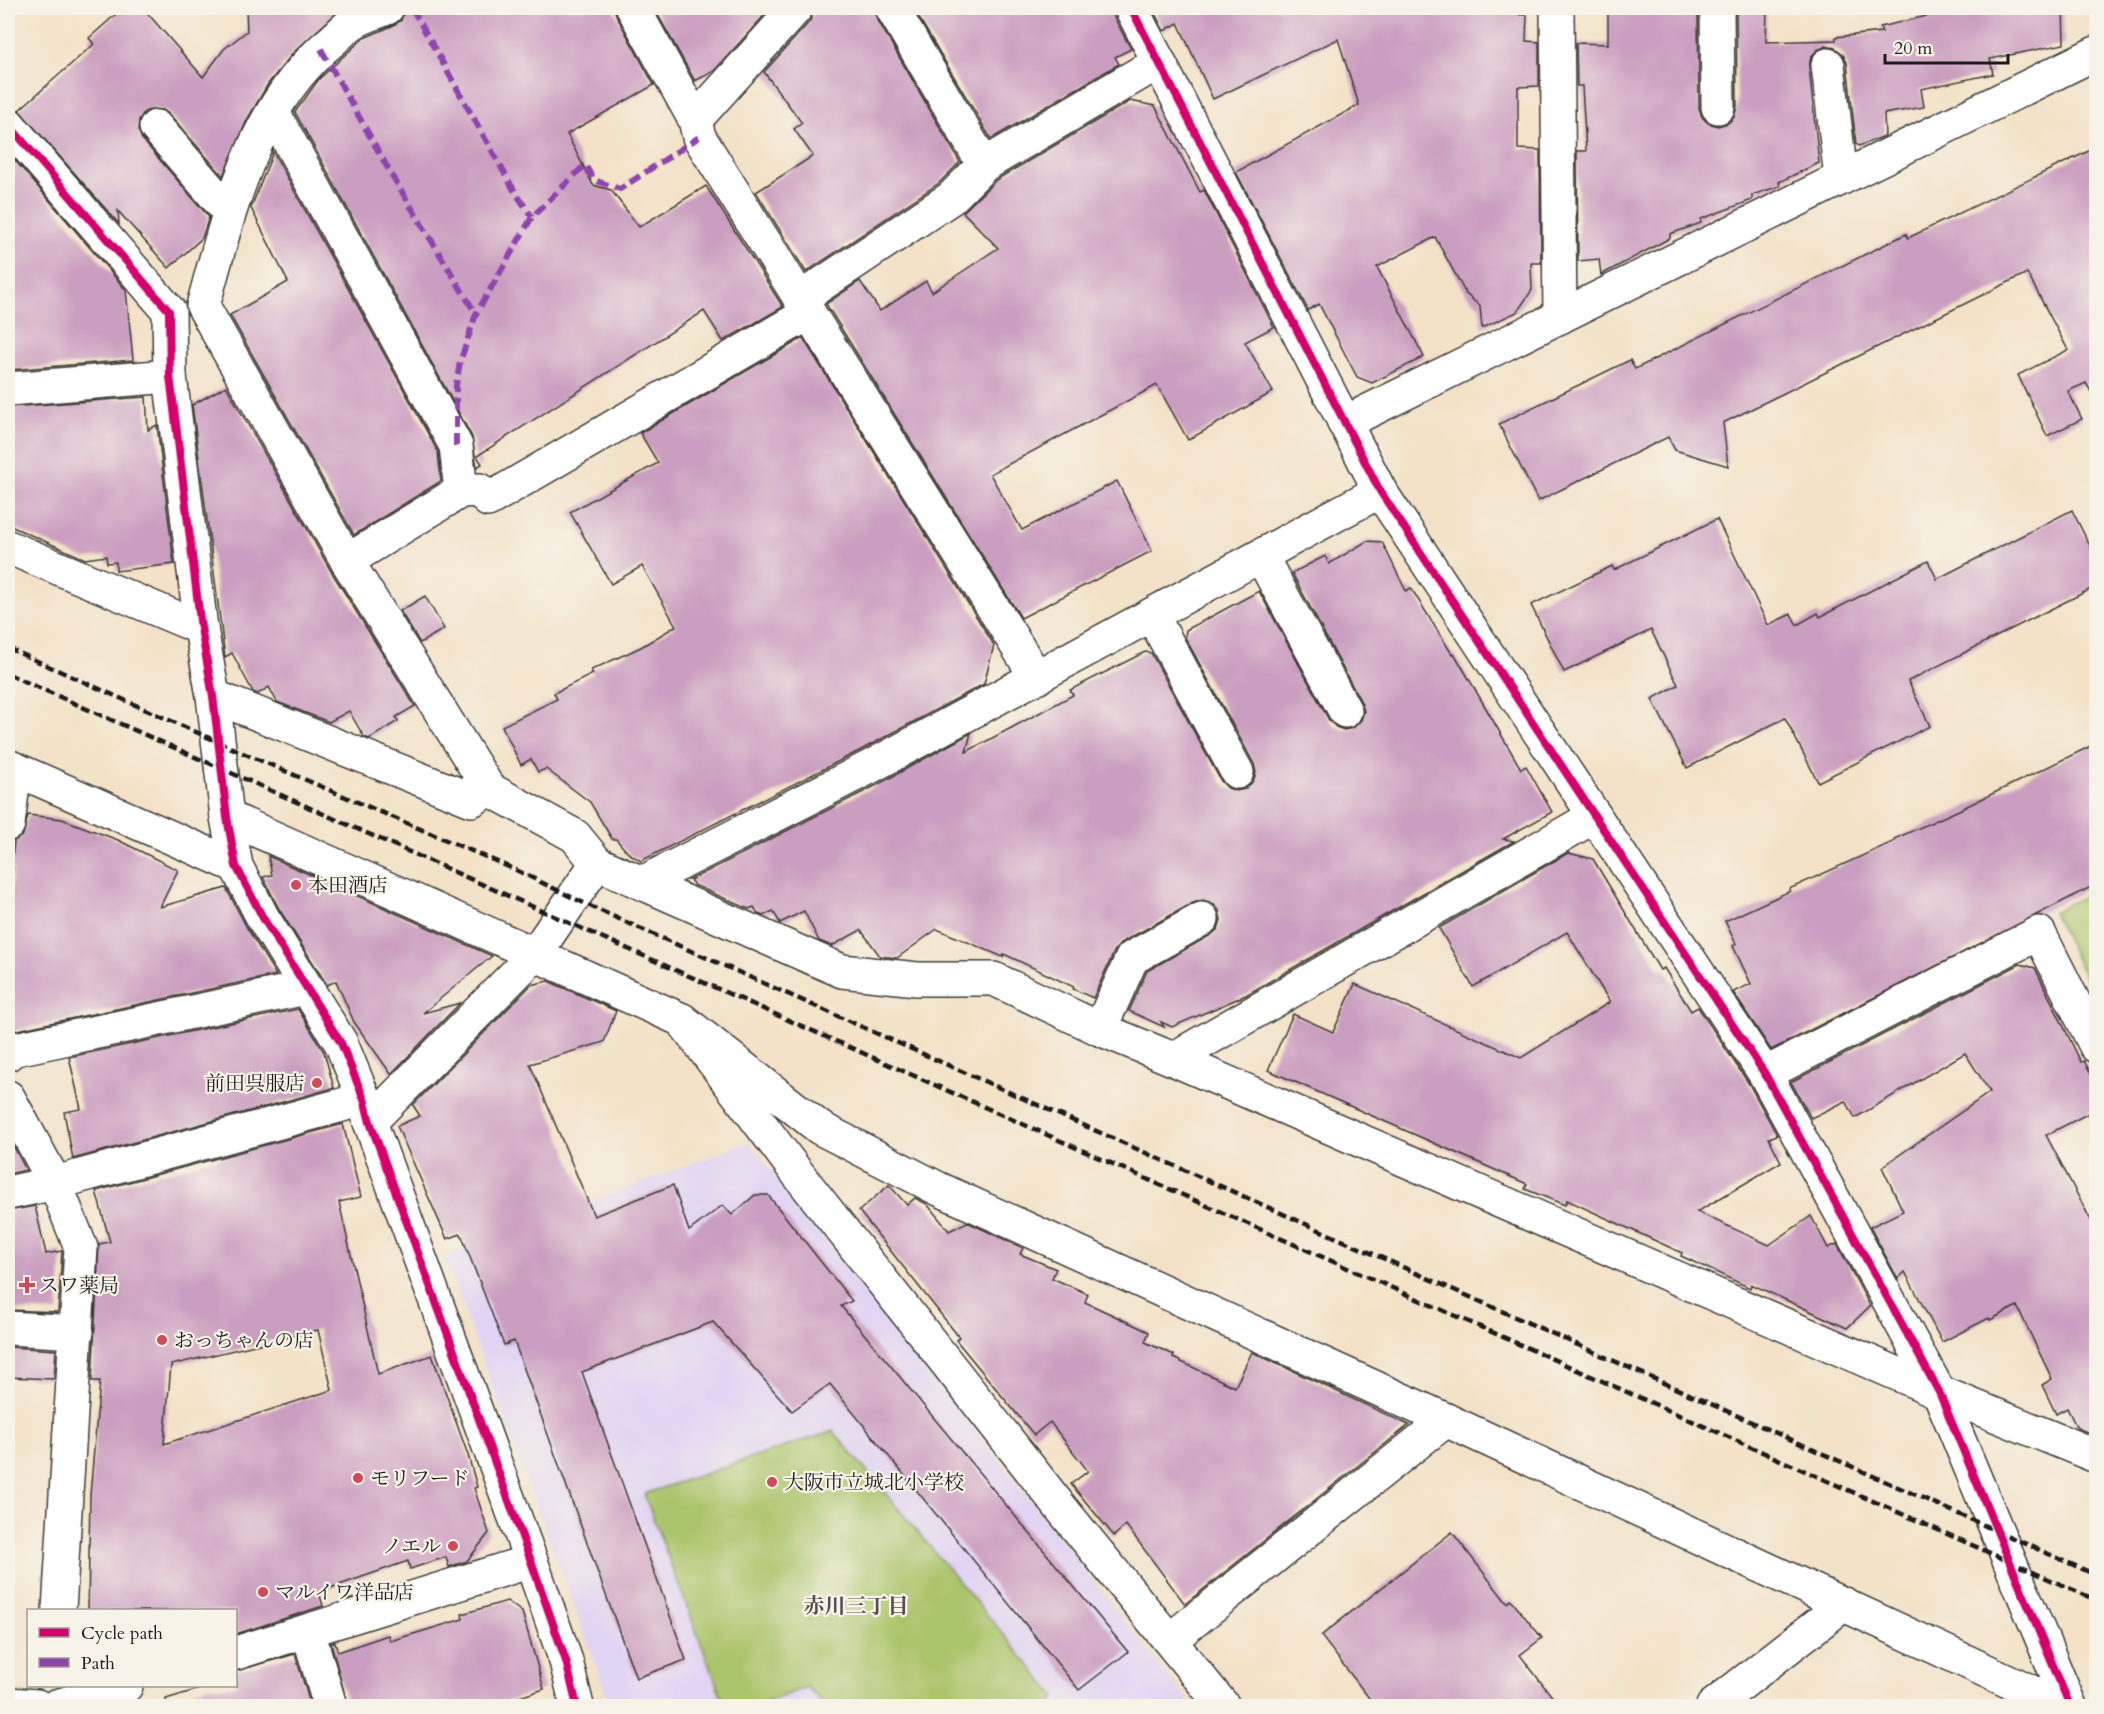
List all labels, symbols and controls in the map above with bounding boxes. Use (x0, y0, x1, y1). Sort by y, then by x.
scale bar (1885, 27, 2008, 65)
text: 20 m (1894, 36, 1933, 61)
place label: 本田酒店 (308, 872, 388, 899)
marker: 本田酒店 (289, 878, 303, 892)
place label: 前田呉服店 (205, 1070, 305, 1097)
marker: 前田呉服店 (310, 1076, 324, 1090)
place label: スワ薬局 (39, 1272, 119, 1299)
marker: スワ薬局 (20, 1278, 34, 1292)
place label: おっちゃんの店 (174, 1327, 314, 1354)
marker: おっちゃんの店 (155, 1333, 169, 1347)
place label: モリフード (370, 1465, 469, 1492)
place label: 大阪市立城北小学校 (784, 1469, 964, 1496)
marker: モリフード (351, 1471, 365, 1485)
marker: 大阪市立城北小学校 (765, 1475, 779, 1489)
place label: ノエル (382, 1533, 441, 1560)
marker: ノエル (446, 1539, 460, 1553)
place label: マルイワ洋品店 (275, 1579, 414, 1606)
marker: マルイワ洋品店 (256, 1585, 270, 1599)
district label: 赤川三丁目 (804, 1592, 909, 1621)
legend (27, 1609, 237, 1687)
text: Cycle path (81, 1621, 163, 1646)
text: Path (81, 1651, 115, 1676)

